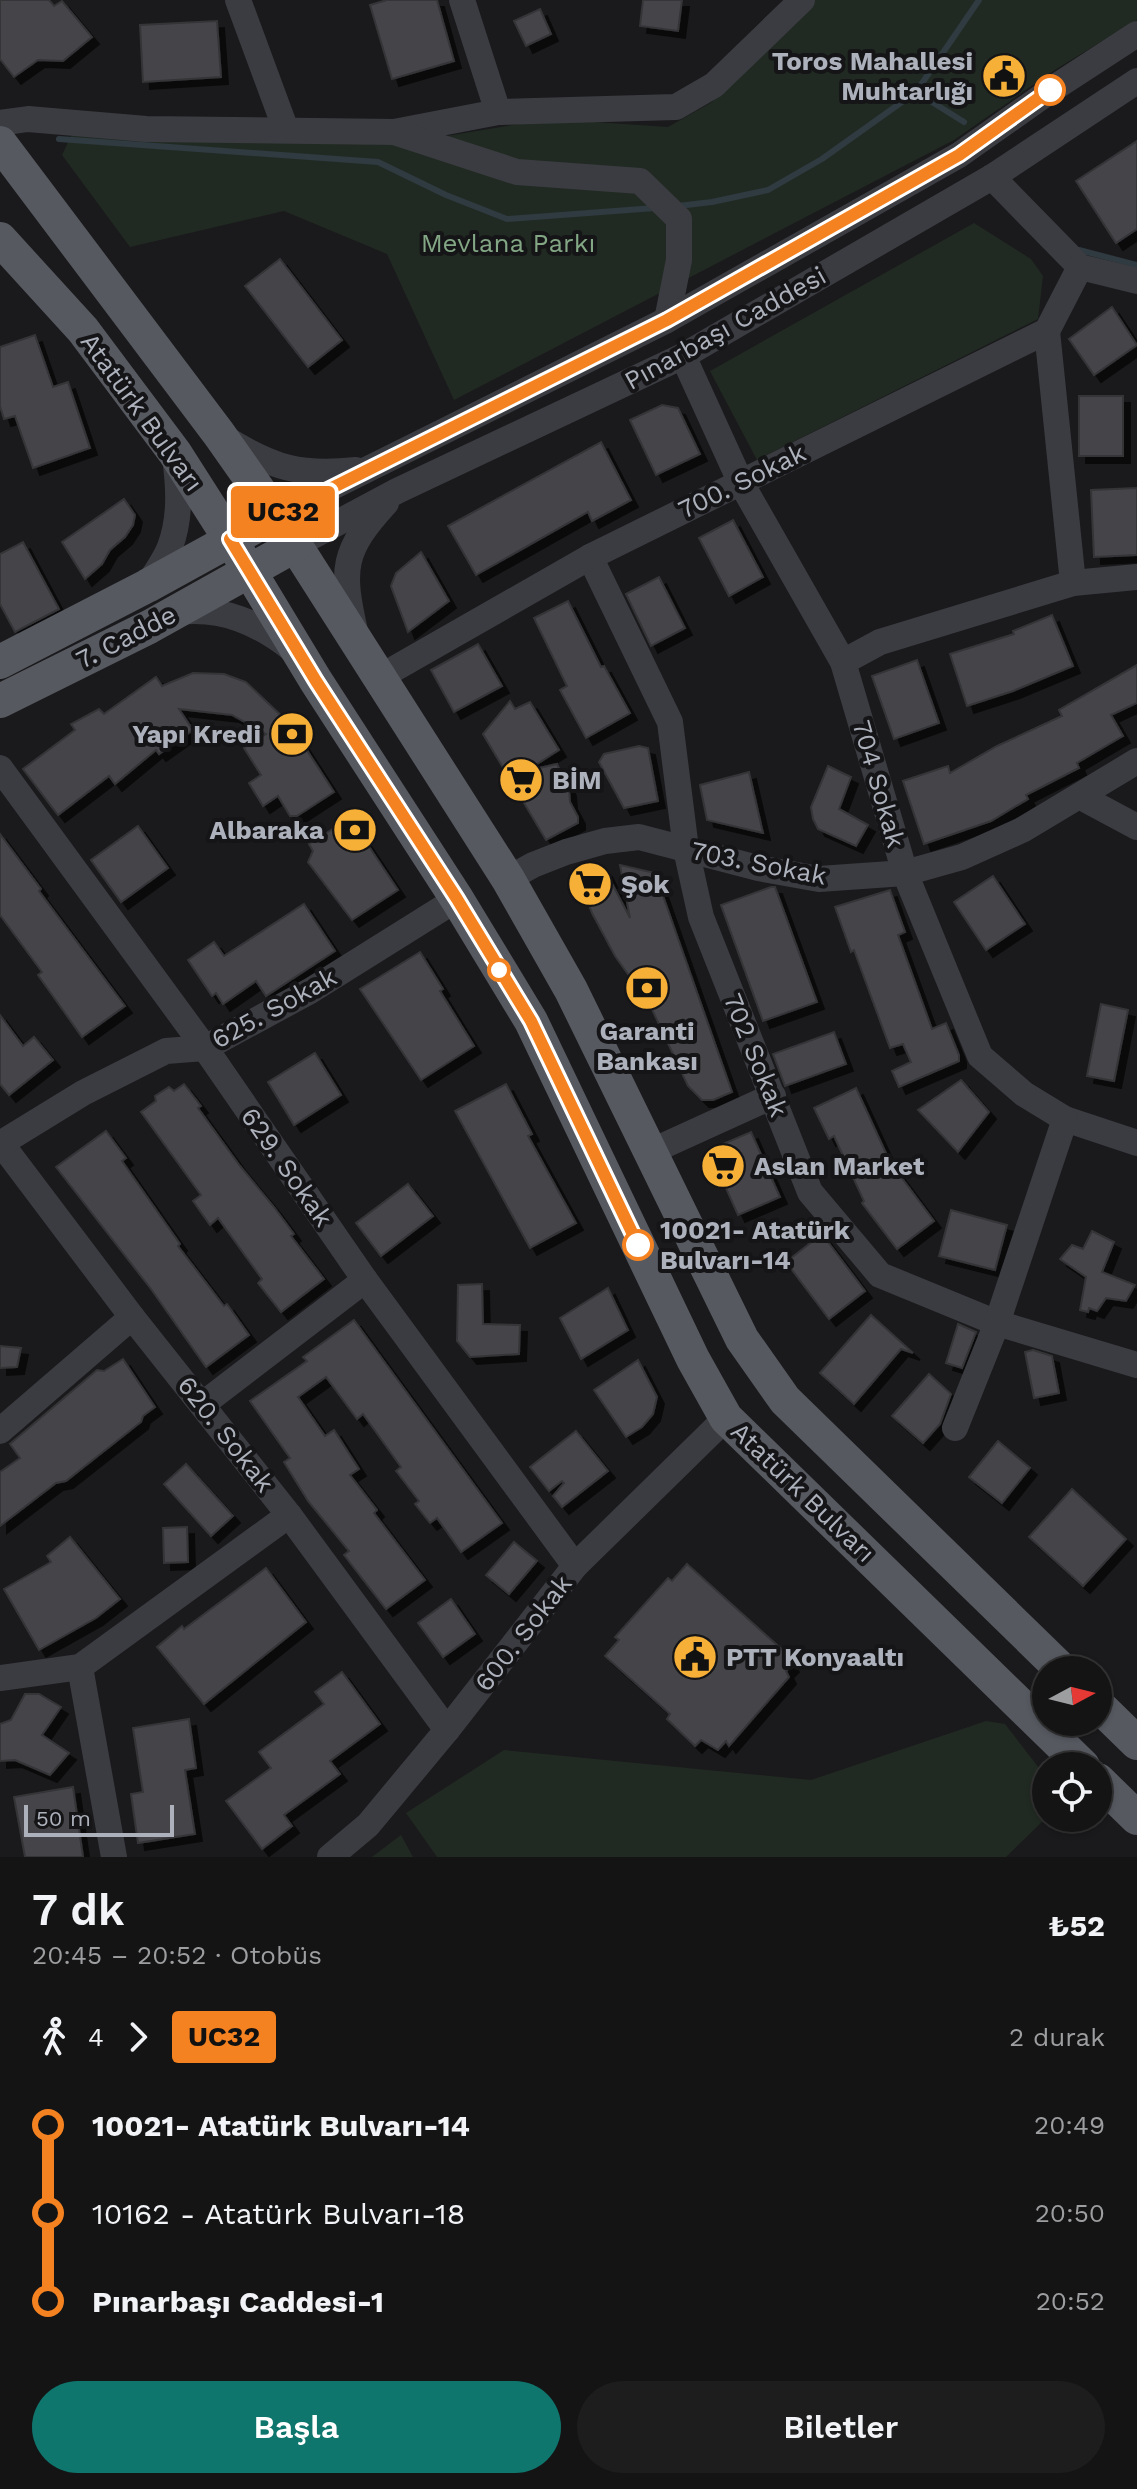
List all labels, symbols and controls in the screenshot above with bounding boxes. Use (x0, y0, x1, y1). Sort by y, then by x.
place label: Toros Mahallesi Muhtarlığı (772, 46, 973, 106)
public building icon: Toros Mahallesi Muhtarlığı (980, 52, 1028, 100)
unlabelled marker (1035, 75, 1065, 105)
park label: Mevlana Parkı (421, 228, 595, 258)
street label: Pınarbaşı Caddesi (619, 260, 831, 396)
street label: Atatürk Bulvarı (75, 327, 209, 497)
street label: 700. Sokak (674, 437, 811, 525)
line badge: UC32 (227, 486, 339, 538)
text: UC32 (247, 495, 319, 528)
street label: 7. Cadde (71, 599, 181, 675)
bank icon: Yapı Kredi (268, 710, 316, 758)
street label: 704 Sokak (846, 717, 912, 851)
place label: Yapı Kredi (132, 719, 261, 749)
supermarket icon: BİM (497, 756, 545, 804)
place label: BİM (552, 765, 602, 795)
bank icon: Albaraka (331, 806, 379, 854)
place label: Albaraka (209, 815, 324, 845)
street label: 703. Sokak (689, 835, 829, 891)
supermarket icon: Şok (566, 860, 614, 908)
place label: Şok (621, 869, 670, 899)
unlabelled marker (488, 959, 510, 981)
street label: 625. Sokak (206, 961, 342, 1055)
bank icon: Garanti Bankası (623, 964, 671, 1012)
street label: 702 Sokak (718, 989, 794, 1121)
place label: Garanti Bankası (596, 1016, 698, 1076)
street label: 629. Sokak (235, 1102, 339, 1233)
supermarket icon: Aslan Market (699, 1142, 747, 1190)
place label: Aslan Market (754, 1151, 925, 1181)
place label: 10021- Atatürk Bulvarı-14 (660, 1215, 851, 1275)
marker: 10021- Atatürk Bulvarı-14 (623, 1230, 653, 1260)
street label: 620. Sokak (172, 1370, 281, 1498)
street label: Atatürk Bulvarı (725, 1416, 881, 1568)
street label: 600. Sokak (468, 1569, 578, 1697)
public building icon: PTT Konyaaltı (671, 1633, 719, 1681)
place label: PTT Konyaaltı (726, 1642, 904, 1672)
north arrow (1032, 1656, 1112, 1736)
map controls (1032, 1656, 1112, 1832)
button: locate (1032, 1752, 1112, 1832)
scale bar (24, 1801, 174, 1837)
text: 50 m (36, 1806, 91, 1831)
text: 7 dk (32, 1884, 124, 1936)
text: ₺52 (1048, 1908, 1105, 1943)
text: 20:45 – 20:52 · Otobüs (32, 1940, 322, 1970)
icon: walk (32, 2015, 76, 2059)
icon: forward (116, 2015, 160, 2059)
text: UC32 (188, 2020, 260, 2053)
text: 4 (88, 2022, 104, 2052)
text: 2 durak (1009, 2022, 1105, 2052)
text: 10021- Atatürk Bulvarı-14 (92, 2108, 470, 2143)
text: 20:49 (1034, 2110, 1105, 2140)
text: 10162 - Atatürk Bulvarı-18 (92, 2196, 465, 2231)
text: 20:50 (1035, 2198, 1105, 2228)
text: Pınarbaşı Caddesi-1 (92, 2284, 384, 2319)
text: 20:52 (1036, 2286, 1105, 2316)
button: Başla (32, 2381, 561, 2473)
button: Biletler (577, 2381, 1105, 2473)

